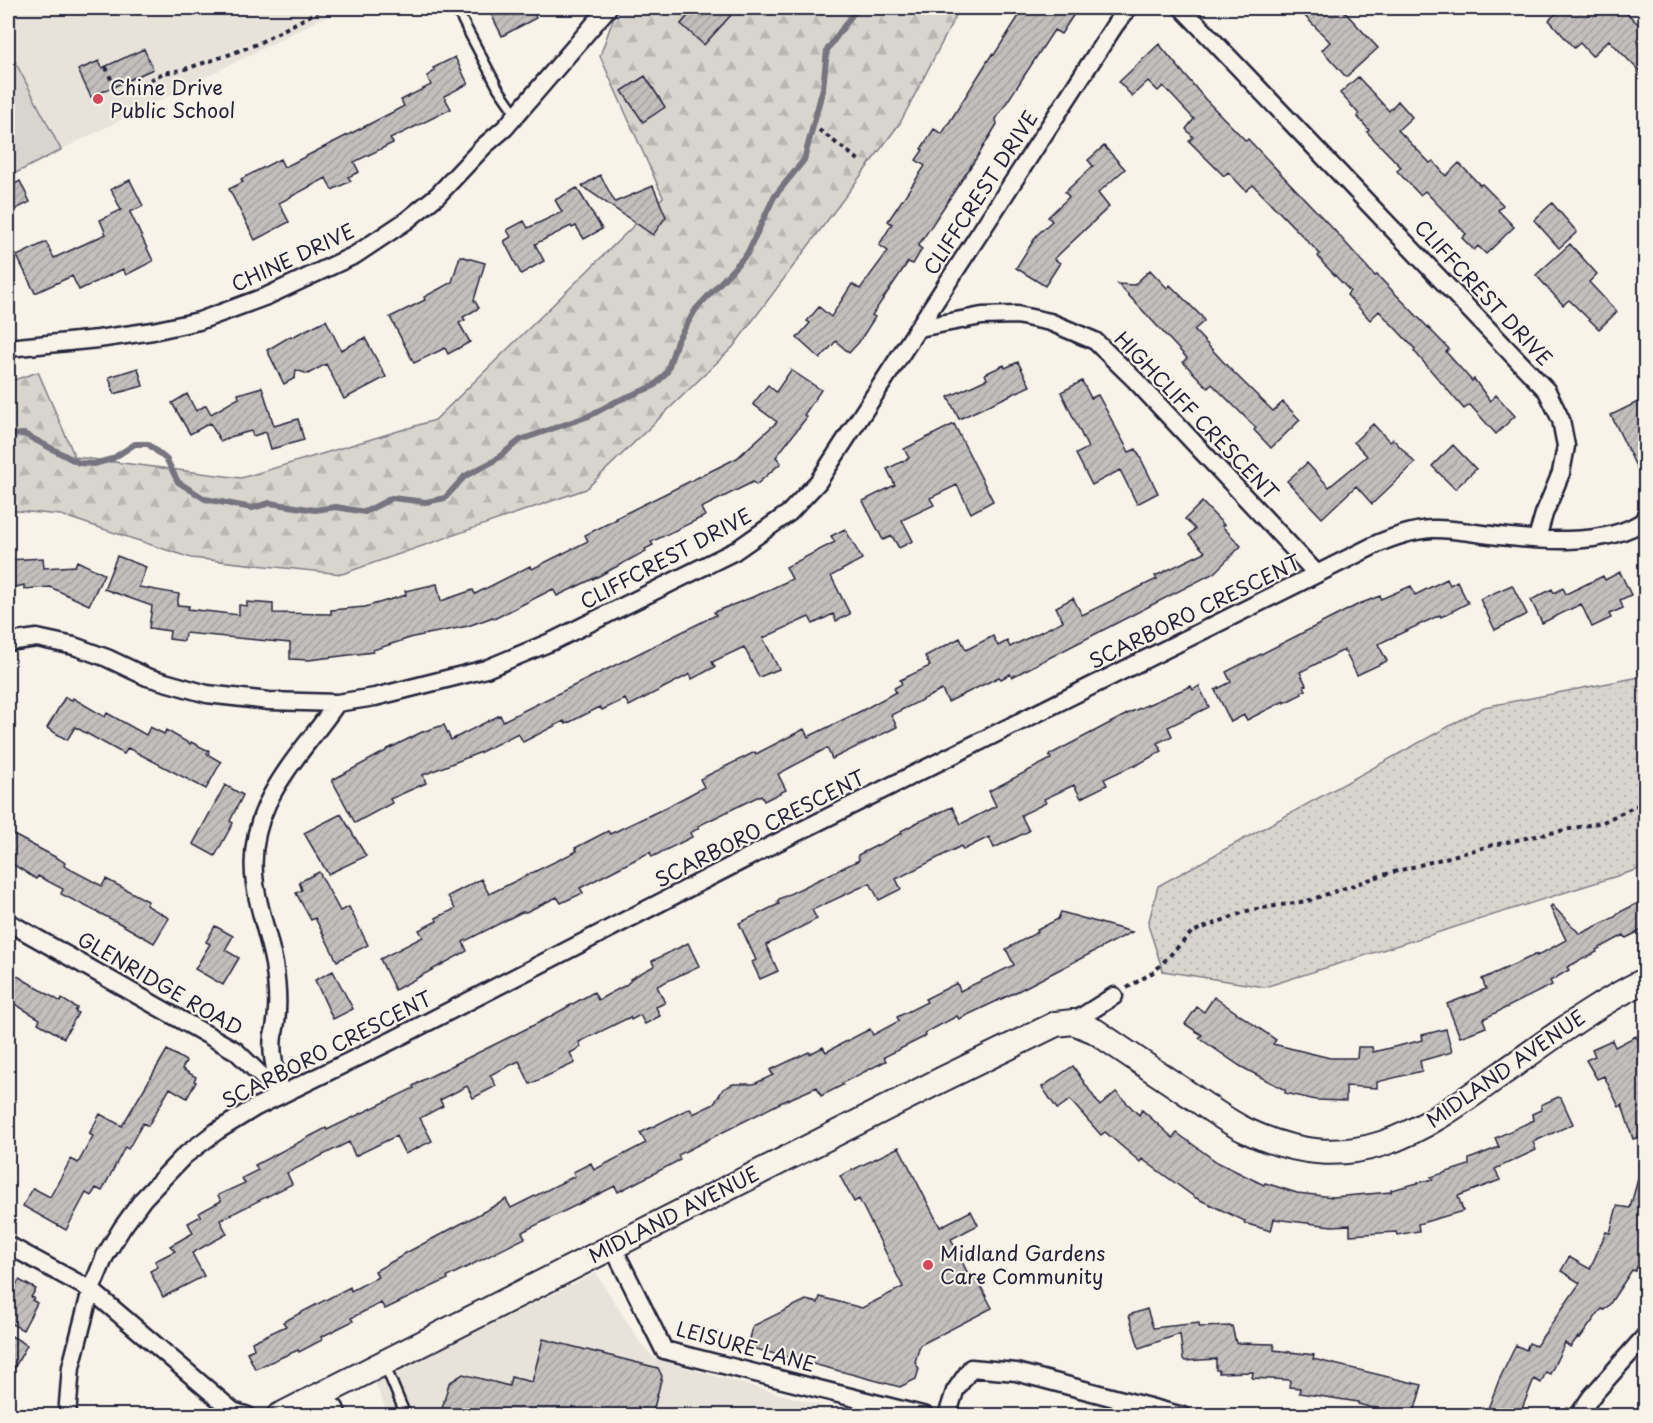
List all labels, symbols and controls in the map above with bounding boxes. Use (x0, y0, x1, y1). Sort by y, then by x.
place label: Chine Drive Public School (110, 72, 235, 125)
marker: Chine Drive Public School (91, 92, 105, 106)
street label: CLIFFCREST DRIVE (916, 104, 1045, 281)
street label: CLIFFCREST DRIVE (1408, 212, 1560, 372)
street label: CHINE DRIVE (226, 215, 359, 299)
street label: HIGHCLIFF CRESCENT (1108, 324, 1286, 507)
street label: CLIFFCREST DRIVE (574, 500, 757, 616)
street label: SCARBORO CRESCENT (1084, 547, 1306, 676)
street label: SCARBORO CRESCENT (649, 762, 870, 894)
street label: GLENRIDGE ROAD (72, 923, 249, 1043)
street label: SCARBORO CRESCENT (216, 983, 437, 1115)
street label: MIDLAND AVENUE (1420, 1002, 1591, 1134)
street label: MIDLAND AVENUE (583, 1158, 764, 1270)
place label: Midland Gardens Care Community (940, 1238, 1105, 1291)
marker: Midland Gardens Care Community (921, 1258, 935, 1272)
street label: LEISURE LANE (673, 1313, 819, 1379)

